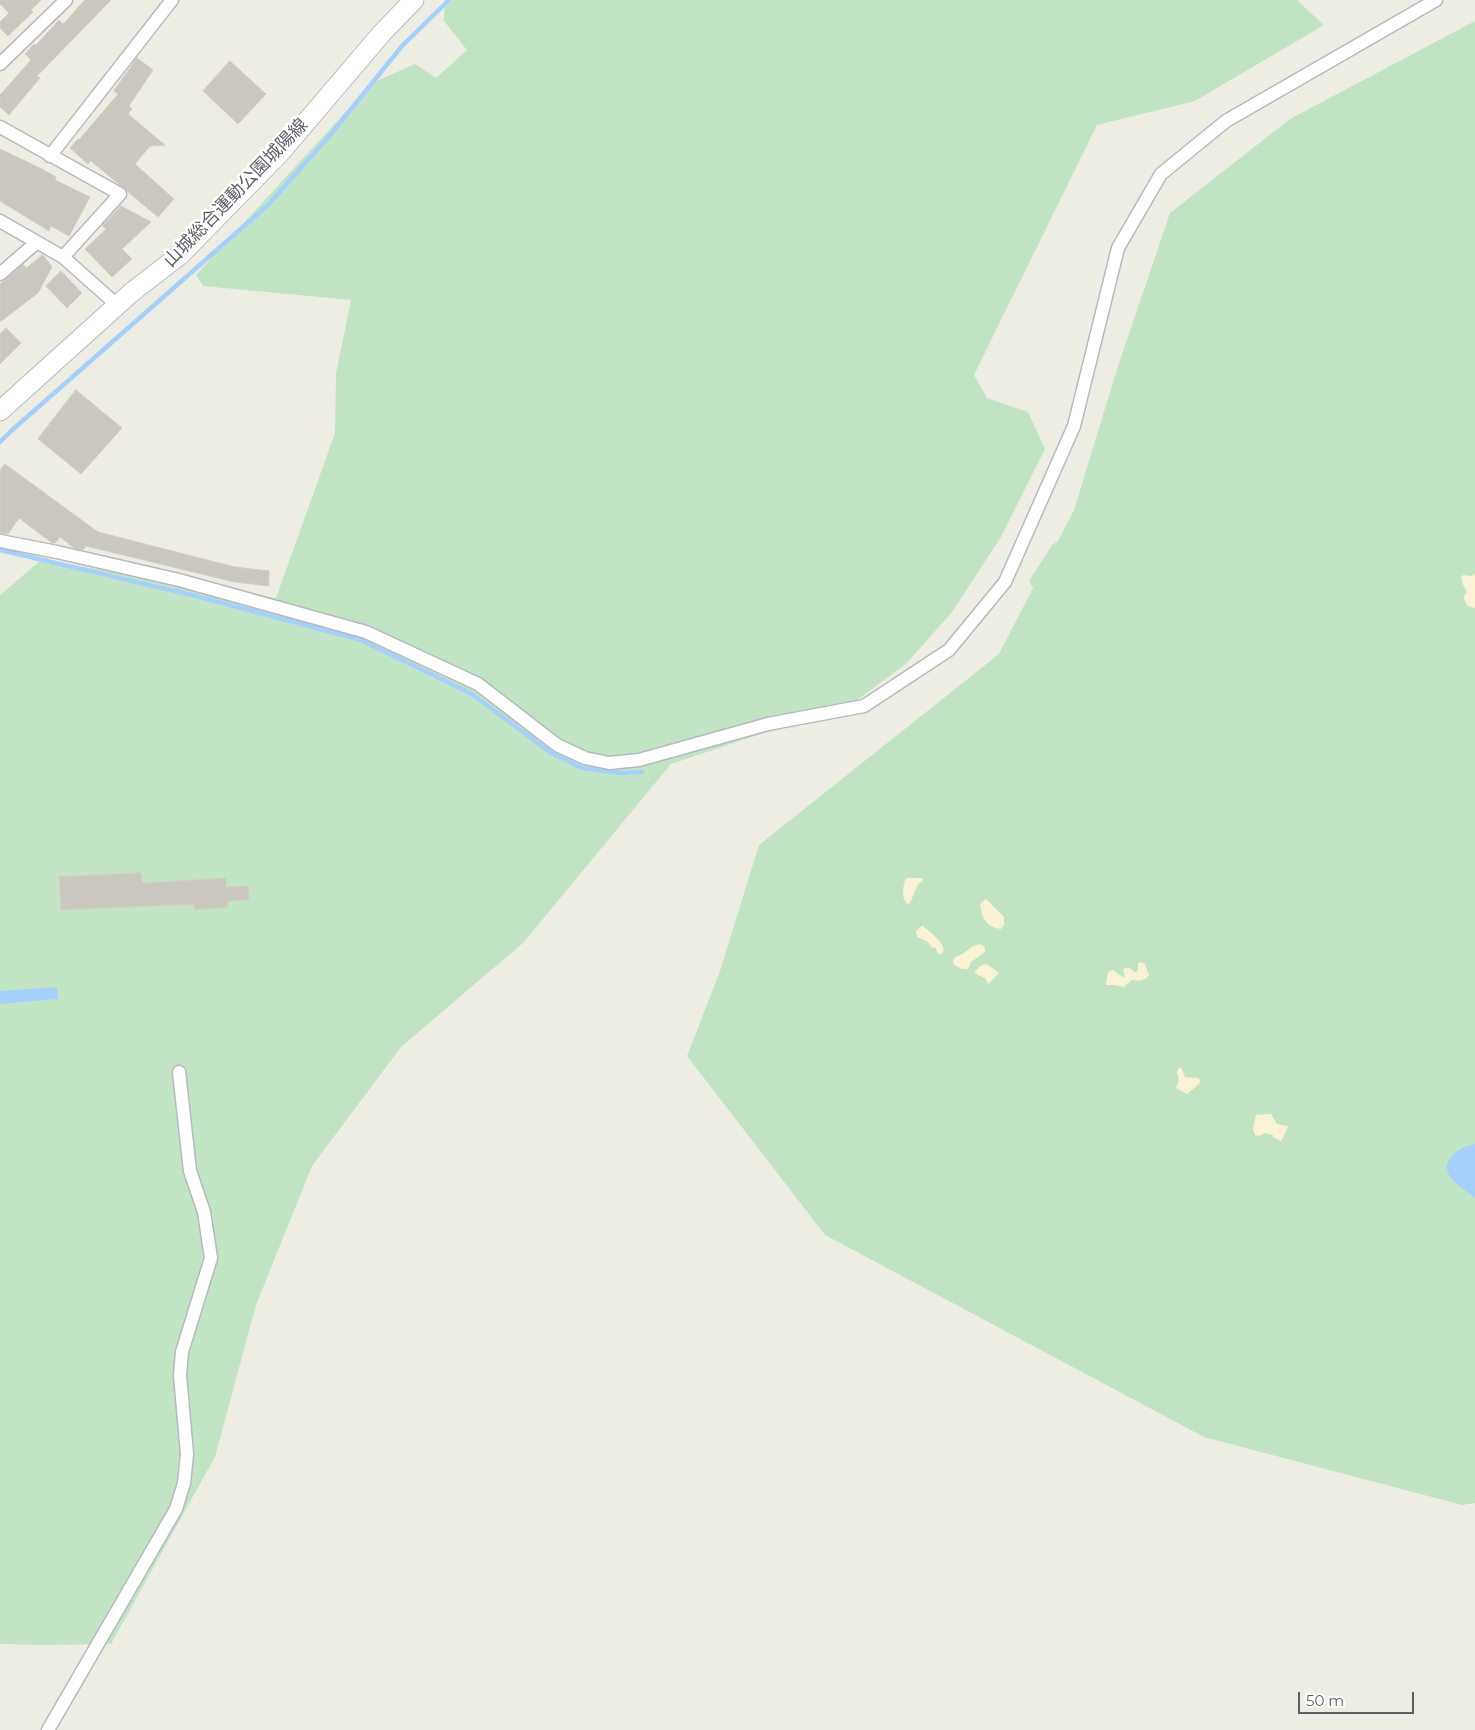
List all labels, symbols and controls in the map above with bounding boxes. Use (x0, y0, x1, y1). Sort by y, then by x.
street label: 山城総合運動公園城陽線 (159, 114, 313, 272)
scale bar (1300, 1682, 1416, 1714)
text: 50 m (1306, 1691, 1344, 1710)

